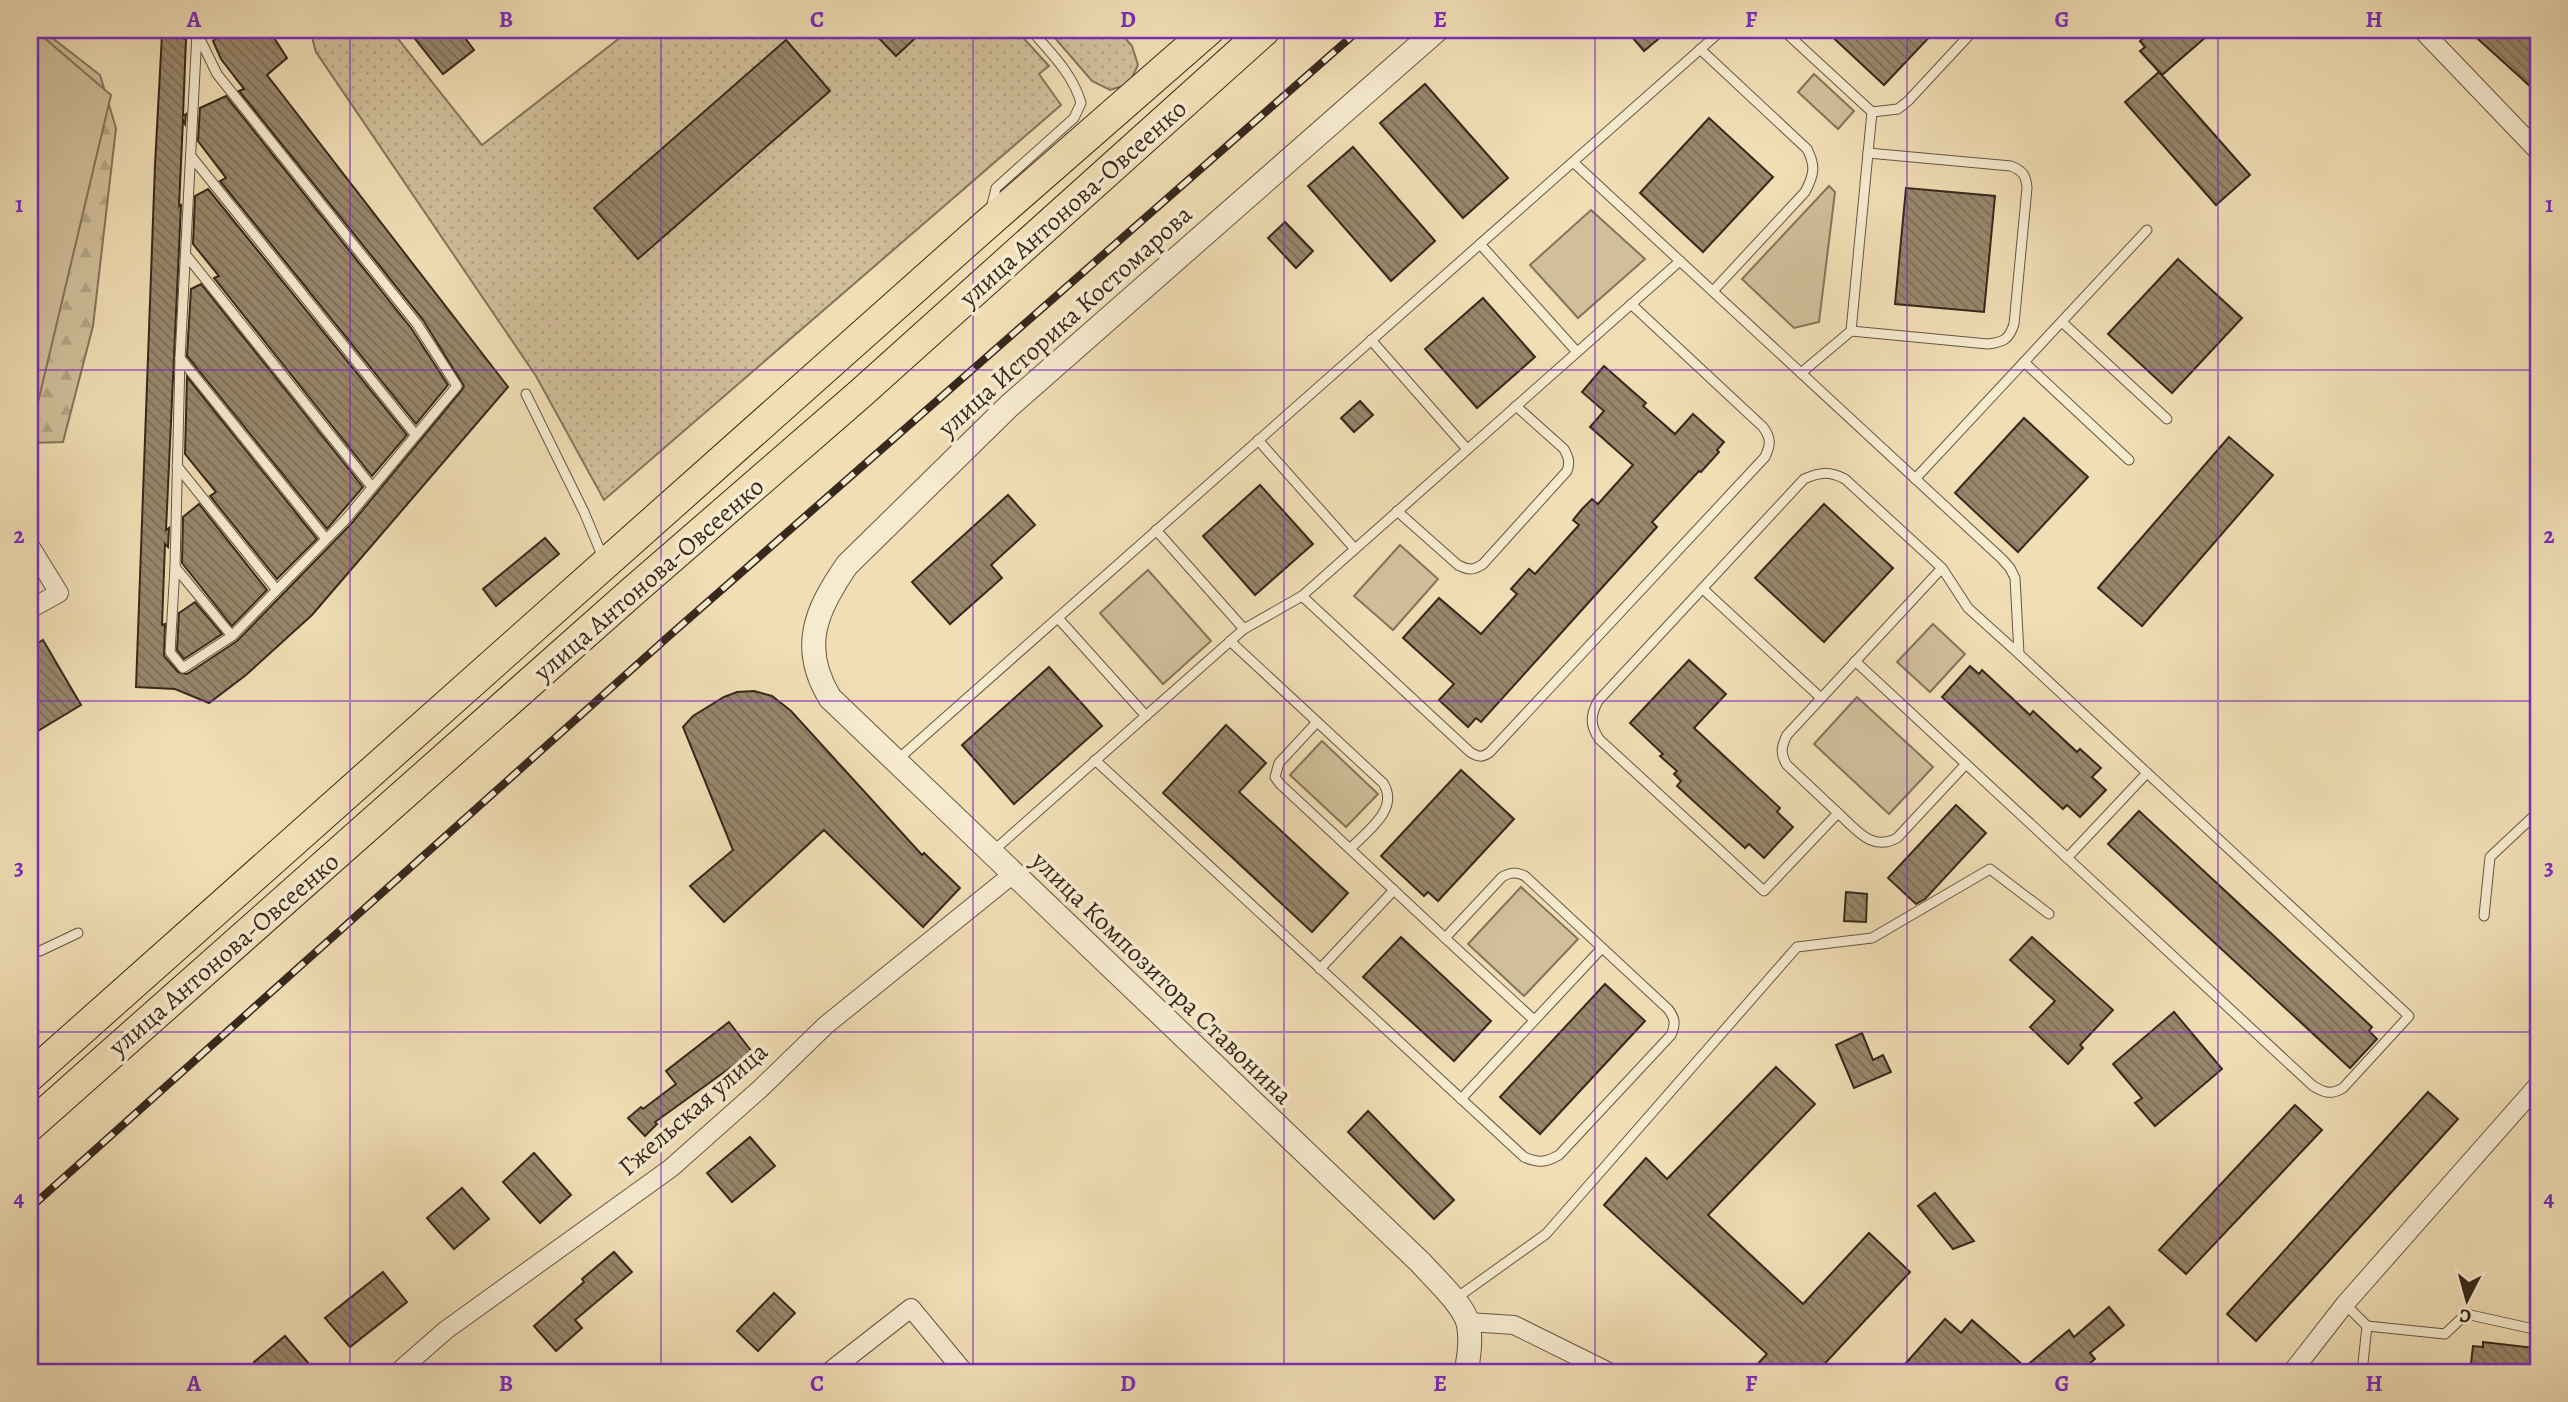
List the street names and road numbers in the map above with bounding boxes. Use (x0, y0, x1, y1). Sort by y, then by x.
street label: улица Антонова-Овсеенко (951, 91, 1194, 315)
street label: улица Историка Костомарова (930, 197, 1200, 445)
street label: улица Антонова-Овсеенко (526, 469, 772, 690)
street label: улица Композитора Ставонина (1023, 843, 1300, 1112)
street label: улица Антонова-Овсеенко (101, 844, 347, 1065)
street label: Гжельская улица (611, 1034, 775, 1184)

